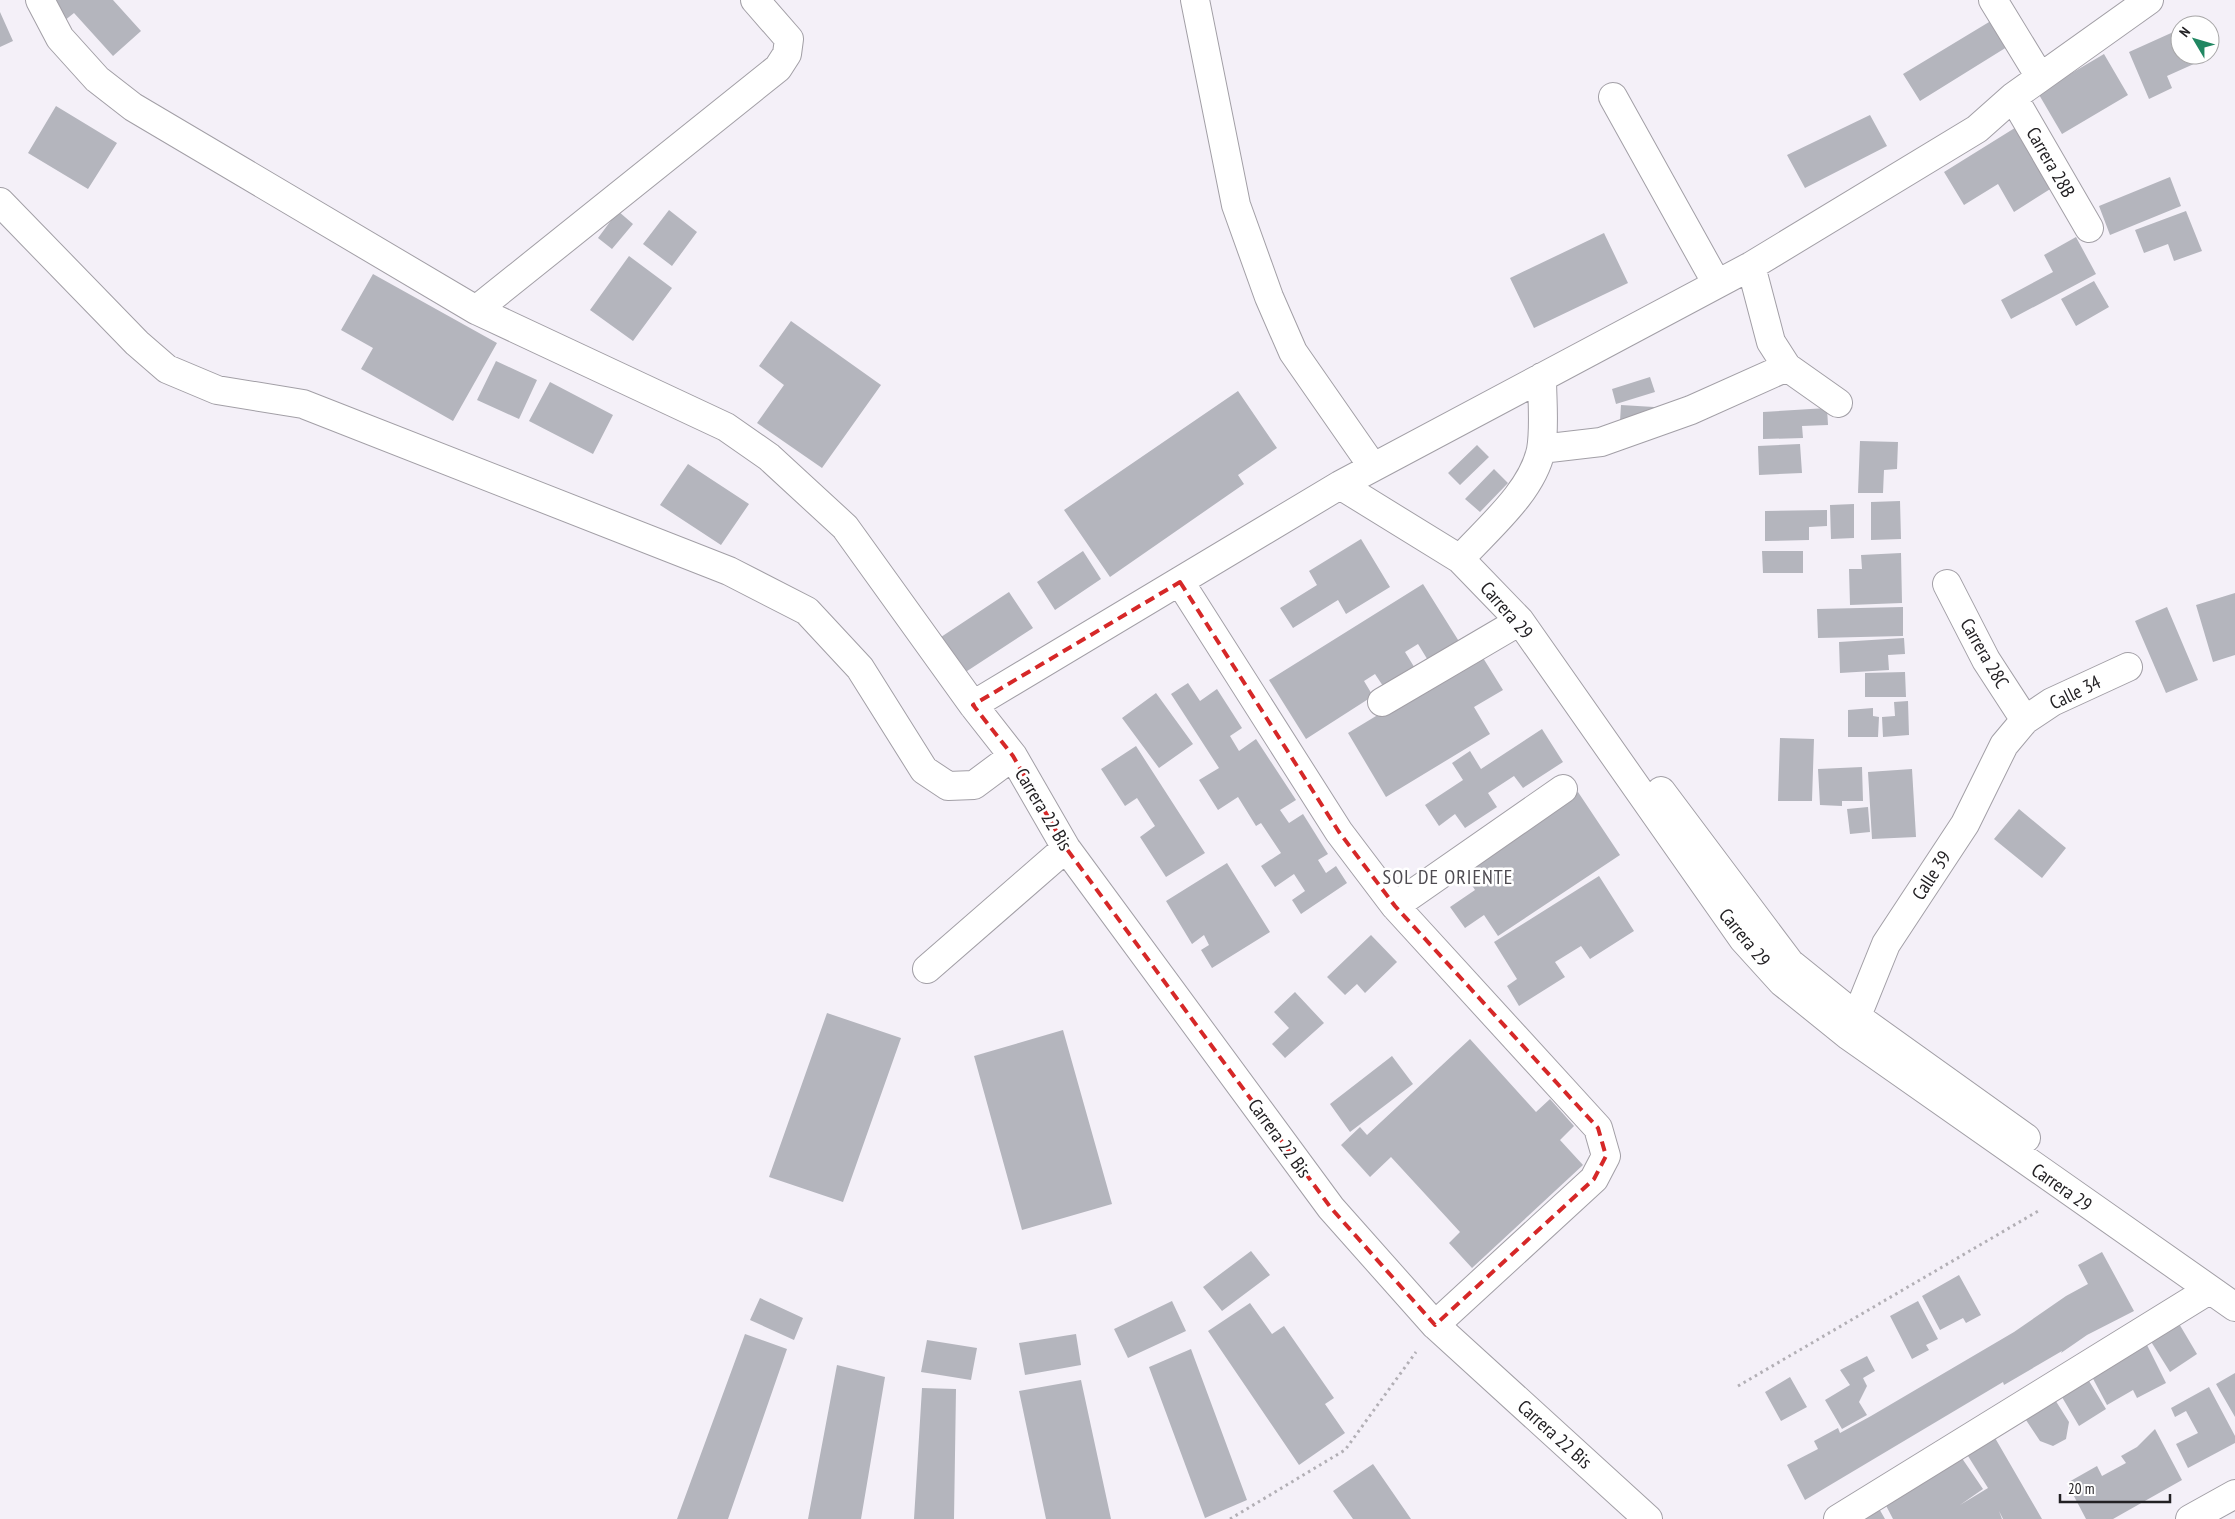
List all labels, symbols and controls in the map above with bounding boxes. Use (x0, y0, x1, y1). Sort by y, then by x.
north arrow (2170, 15, 2220, 65)
text: N (2175, 23, 2194, 41)
street label: Carrera 28B (2021, 123, 2081, 201)
street label: Carrera 29 (1476, 576, 1538, 644)
street label: Carrera 28C (1955, 614, 2015, 693)
street label: Calle 34 (2046, 669, 2105, 715)
street label: Carrera 22 Bis (1010, 763, 1078, 855)
street label: Calle 39 (1906, 846, 1956, 904)
district label: SOL DE ORIENTE (1383, 864, 1513, 890)
street label: Carrera 29 (1714, 903, 1776, 971)
street label: Carrera 22 Bis (1243, 1094, 1317, 1182)
street label: Carrera 29 (2027, 1158, 2097, 1216)
street label: Carrera 22 Bis (1513, 1394, 1597, 1474)
scale bar (2060, 1472, 2170, 1504)
text: 20 m (2068, 1479, 2094, 1498)

